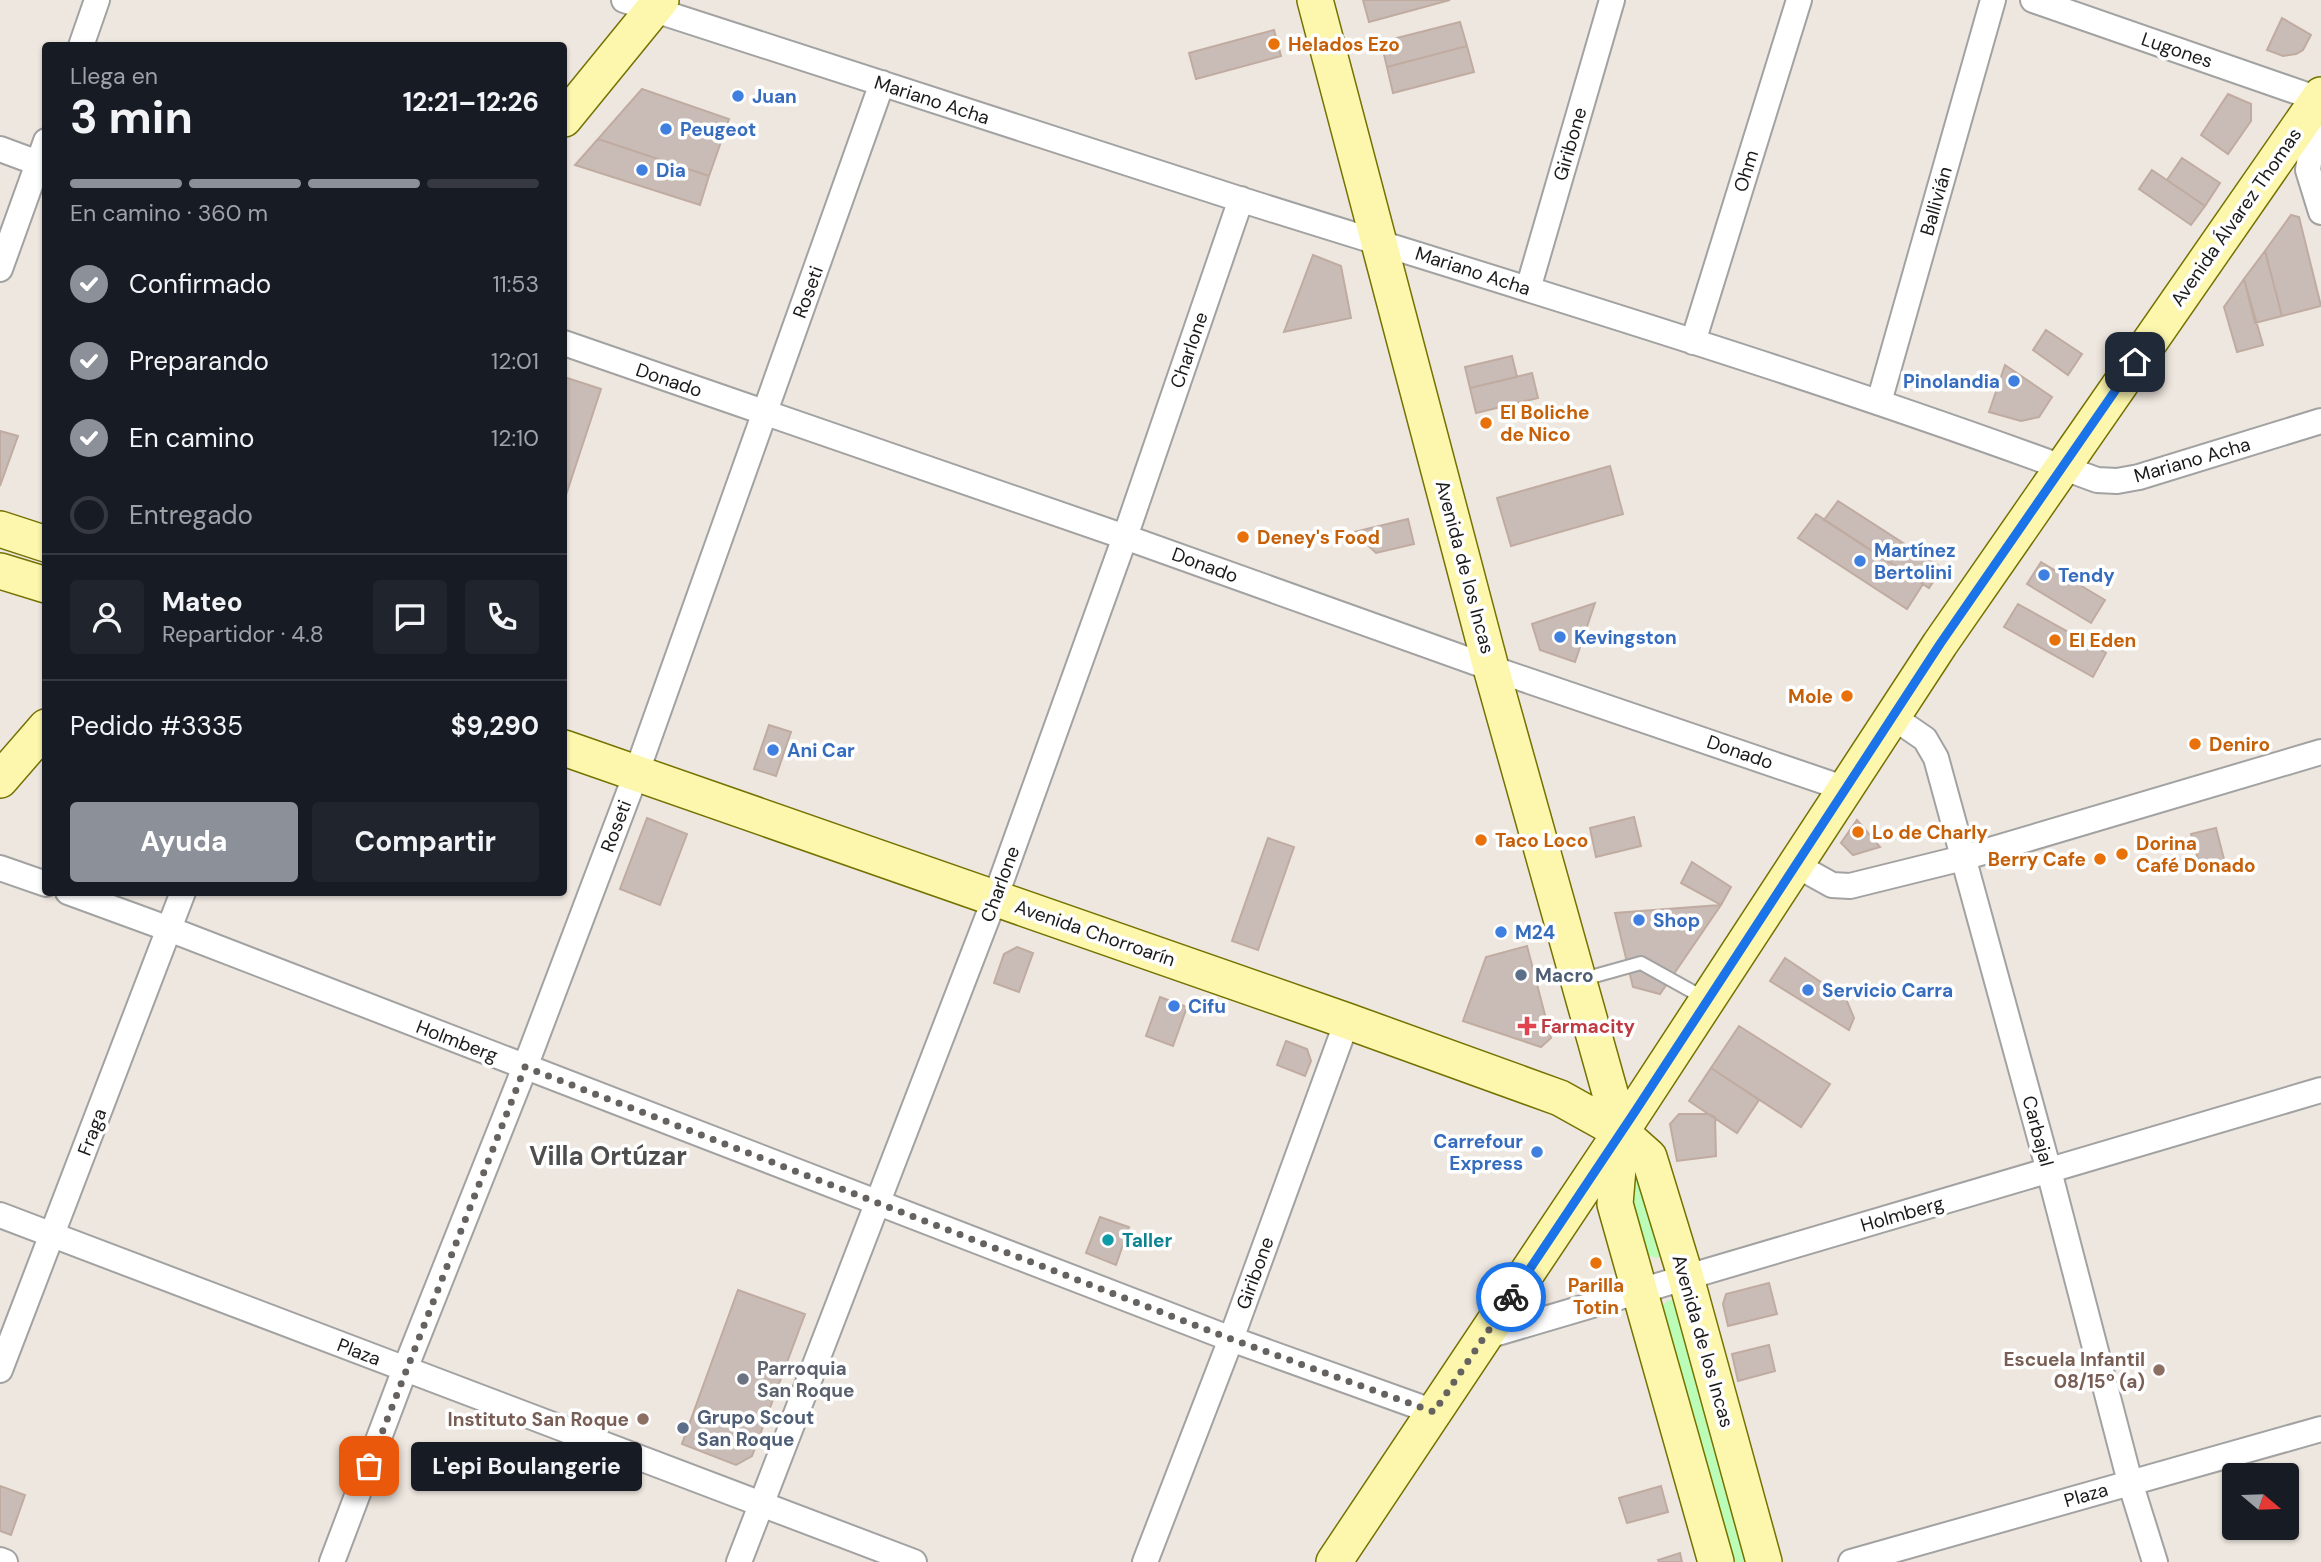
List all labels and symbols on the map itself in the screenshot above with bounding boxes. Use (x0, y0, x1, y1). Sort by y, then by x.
street label: Lugones (2138, 26, 2216, 74)
place label: Helados Ezo (1288, 32, 1400, 57)
marker: Helados Ezo (1266, 36, 1282, 52)
street label: Mariano Acha (871, 70, 993, 130)
place label: Juan (752, 84, 797, 109)
marker: Juan (730, 88, 746, 104)
street label: Giribone (1548, 104, 1592, 184)
place label: Peugeot (680, 117, 756, 142)
marker: Peugeot (658, 121, 674, 137)
street label: Avenida Álvarez Thomas (2165, 123, 2307, 311)
street label: Ohm (1728, 147, 1764, 195)
place label: Dia (656, 158, 686, 183)
marker: Dia (634, 162, 650, 178)
street label: Ballivián (1914, 164, 1958, 238)
street label: Mariano Acha (1412, 241, 1534, 301)
street label: Roseti (787, 262, 829, 322)
street label: Charlone (1164, 309, 1214, 391)
pin (2105, 332, 2165, 392)
street label: Donado (632, 357, 706, 403)
place label: Pinolandia (1903, 369, 2000, 394)
marker: Pinolandia (2006, 373, 2022, 389)
place label: El Boliche de Nico (1500, 400, 1589, 447)
marker: El Boliche de Nico (1478, 415, 1494, 431)
street label: Mariano Acha (2131, 431, 2253, 489)
street label: Avenida de los Incas (1430, 477, 1500, 657)
place label: Deney's Food (1257, 525, 1380, 550)
marker: Deney's Food (1235, 529, 1251, 545)
place label: Martínez Bertolini (1874, 538, 1956, 585)
street label: Donado (1168, 541, 1242, 589)
marker: Martínez Bertolini (1852, 553, 1868, 569)
place label: Tendy (2058, 563, 2115, 588)
marker: Tendy (2036, 567, 2052, 583)
place label: Kevingston (1574, 625, 1677, 650)
place label: El Eden (2069, 628, 2136, 653)
marker: Kevingston (1552, 629, 1568, 645)
marker: El Eden (2047, 632, 2063, 648)
place label: Mole (1788, 684, 1833, 709)
marker: Mole (1839, 688, 1855, 704)
street label: Donado (1703, 729, 1777, 775)
place label: Deniro (2209, 732, 2270, 757)
marker: Deniro (2187, 736, 2203, 752)
place label: Ani Car (787, 738, 855, 763)
marker: Ani Car (765, 742, 781, 758)
street label: Roseti (595, 796, 637, 856)
place label: Lo de Charly (1872, 820, 1988, 845)
marker: Lo de Charly (1850, 824, 1866, 840)
place label: Taco Loco (1495, 828, 1588, 853)
place label: Dorina Café Donado (2136, 831, 2256, 878)
marker: Taco Loco (1473, 832, 1489, 848)
street label: Charlone (975, 843, 1025, 925)
marker: Dorina Café Donado (2114, 846, 2130, 862)
place label: Berry Cafe (1988, 847, 2086, 872)
marker: Berry Cafe (2092, 851, 2108, 867)
street label: Avenida Chorroarín (1011, 894, 1179, 972)
place label: Shop (1653, 908, 1700, 933)
marker: Shop (1631, 912, 1647, 928)
place label: M24 (1515, 920, 1555, 945)
marker: M24 (1493, 924, 1509, 940)
place label: Macro (1535, 963, 1594, 988)
marker: Macro (1513, 967, 1529, 983)
place label: Servicio Carra (1822, 978, 1953, 1003)
marker: Servicio Carra (1800, 982, 1816, 998)
place label: Cifu (1188, 994, 1226, 1019)
marker: Cifu (1166, 998, 1182, 1014)
street label: Holmberg (413, 1014, 502, 1068)
place label: Farmacity (1541, 1014, 1636, 1039)
marker: Farmacity (1519, 1018, 1535, 1034)
street label: Carbajal (2017, 1093, 2059, 1169)
street label: Fraga (72, 1105, 112, 1159)
place label: Carrefour Express (1433, 1129, 1523, 1176)
district label: Villa Ortúzar (529, 1139, 687, 1173)
marker: Carrefour Express (1529, 1144, 1545, 1160)
street label: Holmberg (1857, 1190, 1947, 1238)
place label: Taller (1122, 1228, 1172, 1253)
marker: Taller (1100, 1232, 1116, 1248)
street label: Giribone (1230, 1233, 1280, 1313)
street label: Avenida de los Incas (1666, 1252, 1740, 1430)
marker: Parilla Totin (1588, 1255, 1604, 1271)
courier (1476, 1262, 1546, 1332)
place label: Parilla Totin (1568, 1273, 1624, 1320)
street label: Plaza (334, 1332, 384, 1372)
place label: Escuela Infantil 08/15º (a) (2004, 1347, 2145, 1394)
place label: Parroquia San Roque (757, 1356, 854, 1403)
marker: Escuela Infantil 08/15º (a) (2151, 1362, 2167, 1378)
marker: Parroquia San Roque (735, 1371, 751, 1387)
place label: Grupo Scout San Roque (697, 1405, 814, 1452)
place label: Instituto San Roque (447, 1407, 629, 1432)
marker: Instituto San Roque (635, 1411, 651, 1427)
marker: Grupo Scout San Roque (675, 1420, 691, 1436)
pin (339, 1436, 399, 1496)
callout: L'epi Boulangerie (411, 1442, 642, 1490)
north arrow (2222, 1463, 2300, 1540)
street label: Plaza (2061, 1477, 2111, 1513)

